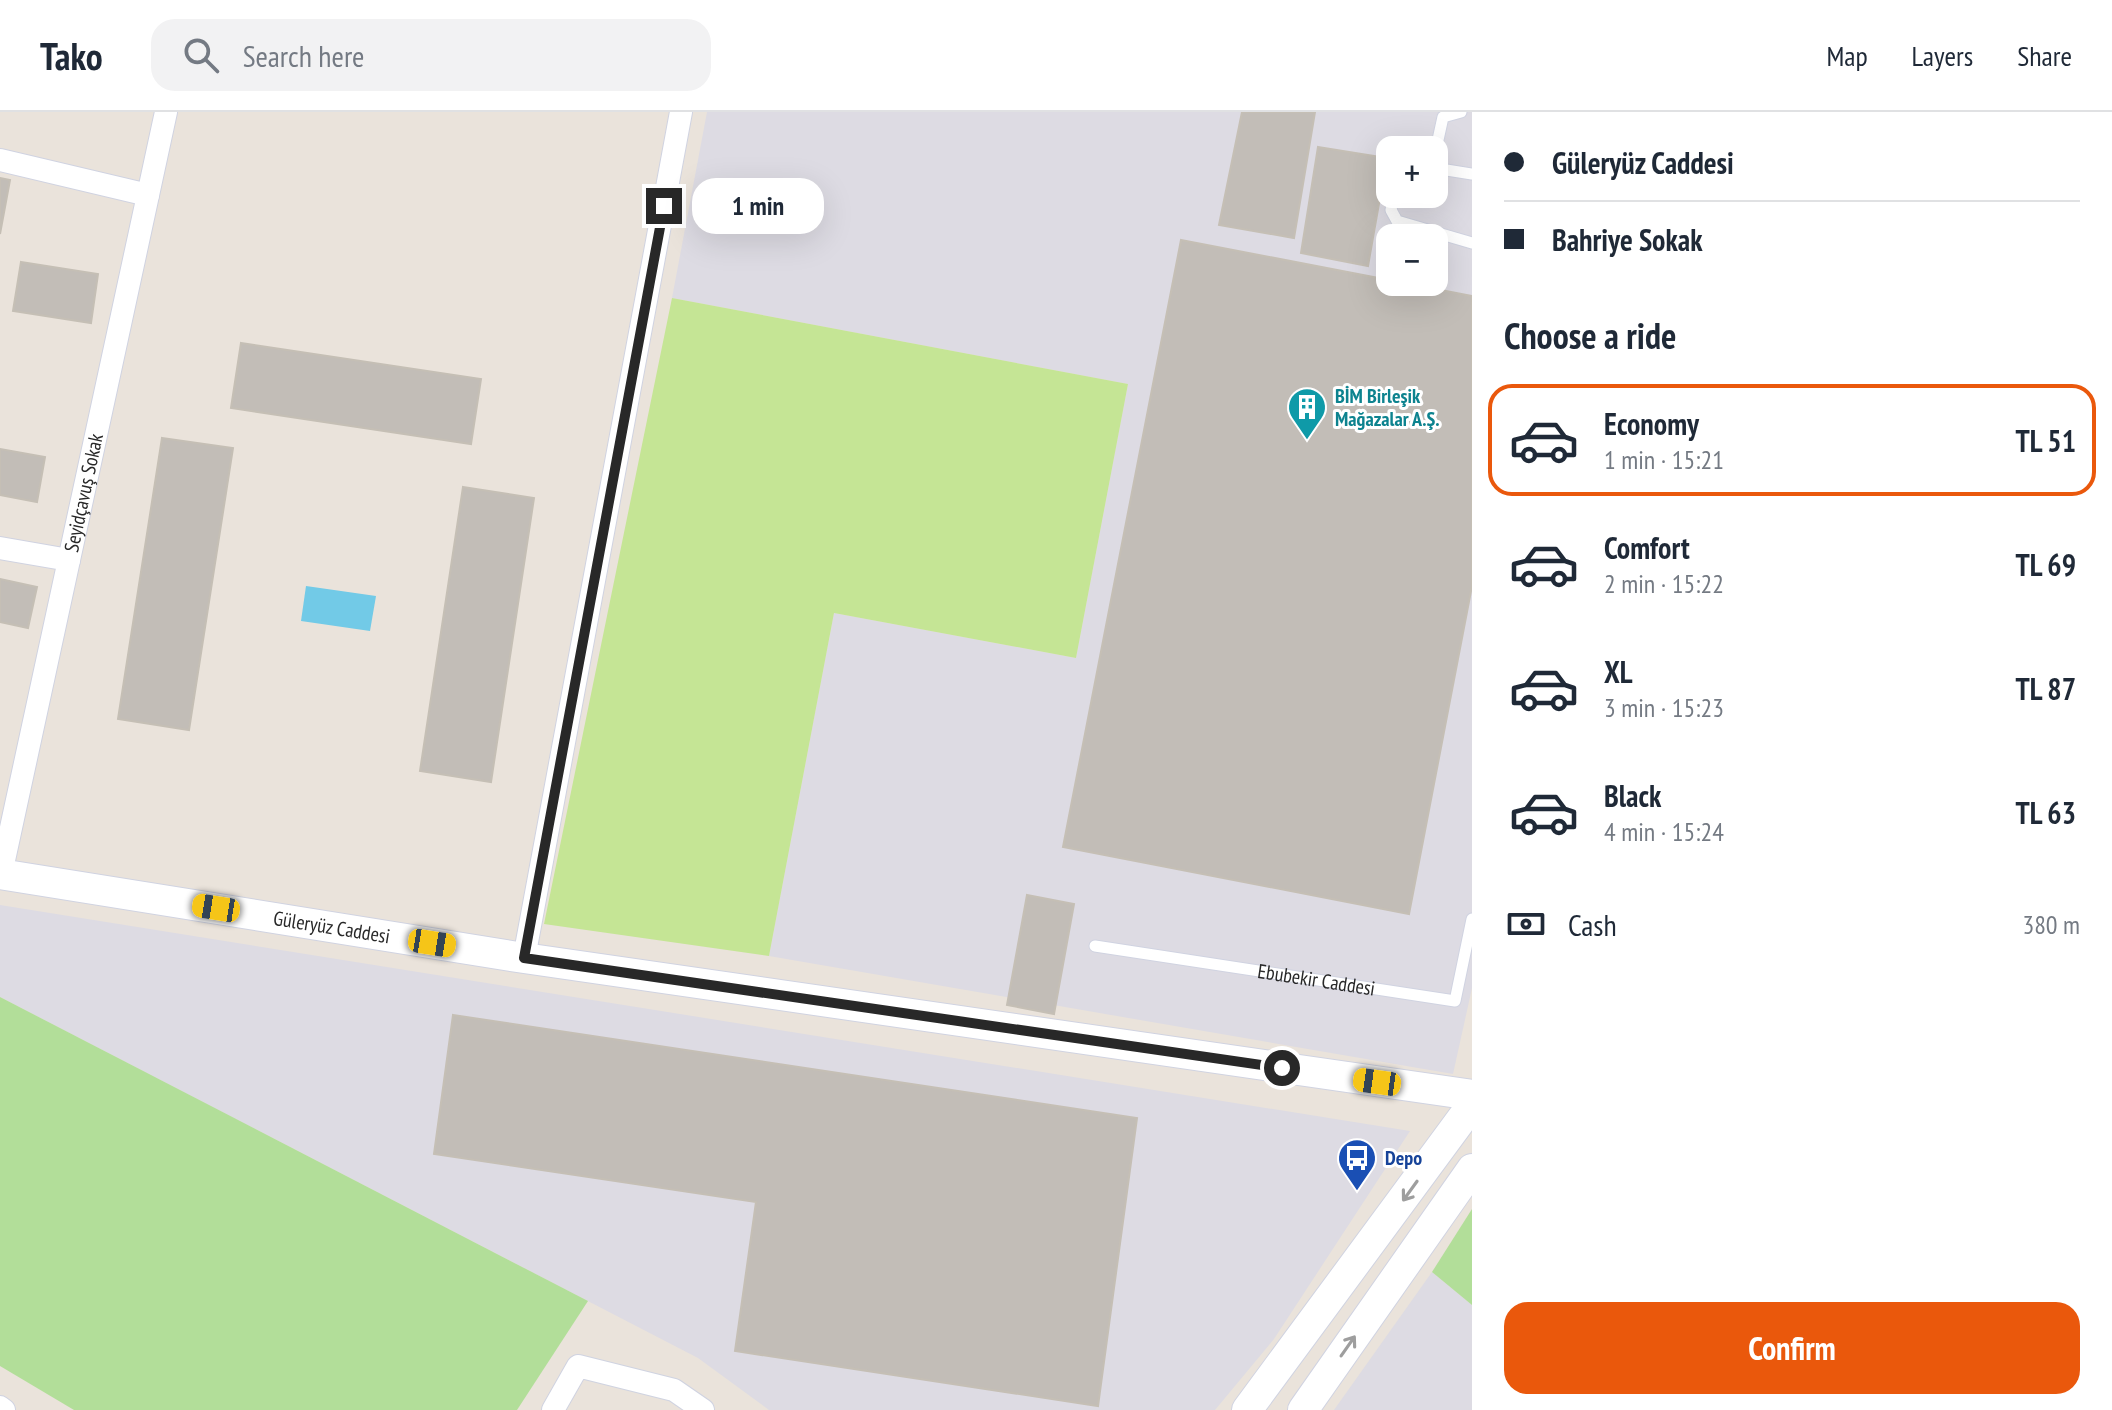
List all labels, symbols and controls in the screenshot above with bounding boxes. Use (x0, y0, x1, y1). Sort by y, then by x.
search box (151, 19, 711, 91)
text: Tako (40, 31, 103, 80)
icon: search (179, 33, 223, 77)
text: Search here (243, 36, 365, 75)
text: Map (1826, 37, 1868, 74)
text: Layers (1912, 37, 1973, 74)
text: Share (2017, 37, 2072, 74)
map controls (1376, 136, 1448, 296)
button: + (1376, 136, 1448, 208)
text: Güleryüz Caddesi (1552, 143, 1734, 182)
callout: 1 min (692, 178, 824, 234)
route end (646, 188, 682, 224)
text: 1 min (732, 189, 784, 222)
text: Bahriye Sokak (1552, 220, 1703, 259)
button: − (1376, 224, 1448, 296)
text: Choose a ride (1504, 312, 1676, 359)
place label: BİM Birleşik Mağazalar A.Ş. (1335, 383, 1439, 432)
building icon: BİM Birleşik Mağazalar A.Ş. (1286, 386, 1328, 441)
icon: car (1508, 404, 1580, 476)
text: Economy (1604, 404, 1699, 443)
text: TL 51 (2016, 421, 2076, 460)
street label: Seyidçavuş Sokak (58, 431, 109, 554)
text: 1 min · 15:21 (1604, 443, 1724, 476)
icon: car (1508, 528, 1580, 600)
text: Comfort (1604, 528, 1690, 567)
text: TL 69 (2016, 545, 2076, 584)
text: 2 min · 15:22 (1604, 567, 1724, 600)
icon: car (1508, 652, 1580, 724)
text: XL (1604, 652, 1633, 691)
text: TL 87 (2016, 669, 2076, 708)
text: 3 min · 15:23 (1604, 691, 1724, 724)
icon: car (1508, 776, 1580, 848)
text: Black (1604, 776, 1661, 815)
text: TL 63 (2016, 793, 2076, 832)
text: 4 min · 15:24 (1604, 815, 1724, 848)
car (190, 892, 242, 924)
icon: cash (1504, 902, 1548, 946)
street label: Güleryüz Caddesi (272, 905, 392, 949)
text: Cash (1568, 905, 1617, 944)
text: 380 m (2022, 908, 2080, 941)
car (406, 927, 458, 959)
street label: Ebubekir Caddesi (1256, 958, 1377, 1002)
route start (1264, 1050, 1300, 1086)
car (1352, 1067, 1402, 1097)
bus stop icon: Depo (1336, 1137, 1378, 1192)
place label: Depo (1385, 1145, 1422, 1171)
one-way arrow (1402, 1179, 1418, 1201)
button: Confirm (1504, 1302, 2080, 1394)
one-way arrow (1340, 1336, 1356, 1358)

